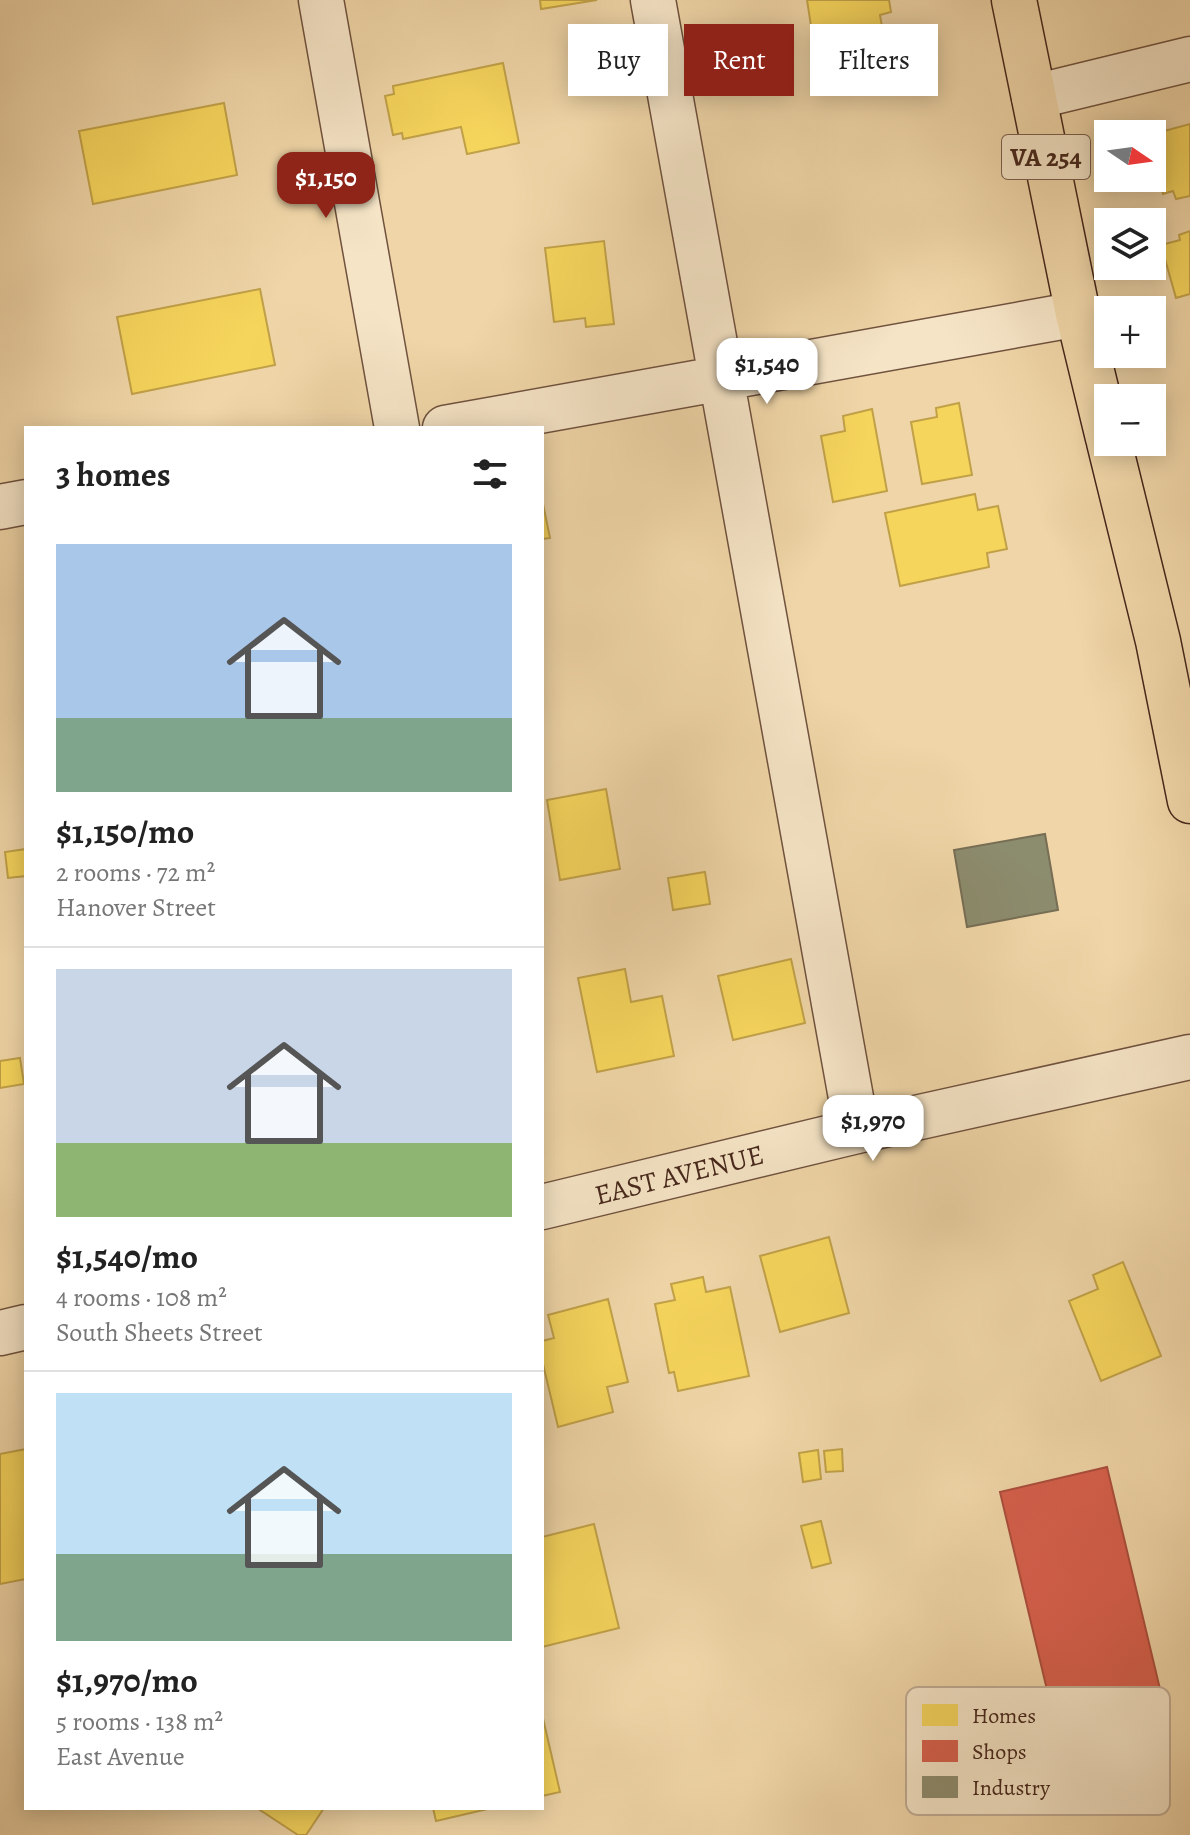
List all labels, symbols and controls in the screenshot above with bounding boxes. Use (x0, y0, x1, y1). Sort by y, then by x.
chip: Buy (568, 24, 668, 96)
chip: Rent (684, 24, 794, 96)
chip: Filters (810, 24, 938, 96)
north arrow (1094, 120, 1166, 192)
map controls (1094, 120, 1166, 456)
road number: VA 254 (1002, 135, 1090, 179)
pin: $1,150 (261, 152, 391, 220)
text: $1,150 (295, 160, 357, 195)
button: layers (1094, 208, 1166, 280)
button: + (1094, 296, 1166, 368)
pin: $1,540 (702, 338, 832, 406)
text: $1,540 (735, 346, 799, 381)
button: − (1094, 384, 1166, 456)
text: 3 homes (56, 451, 171, 498)
icon: filters (468, 452, 512, 496)
icon: home (212, 596, 356, 740)
text: $1,150/mo (56, 808, 194, 855)
text: 2 rooms · 72 m² (56, 855, 215, 890)
text: Hanover Street (56, 890, 216, 925)
icon: home (212, 1021, 356, 1165)
pin: $1,970 (808, 1095, 938, 1163)
text: $1,970 (841, 1103, 905, 1138)
street label: EAST AVENUE (591, 1136, 768, 1214)
text: $1,540/mo (56, 1233, 198, 1280)
text: 4 rooms · 108 m² (56, 1280, 227, 1315)
text: South Sheets Street (56, 1315, 263, 1350)
icon: home (212, 1445, 356, 1589)
text: $1,970/mo (56, 1657, 198, 1704)
legend (906, 1687, 1170, 1815)
text: Homes (972, 1701, 1036, 1731)
text: 5 rooms · 138 m² (56, 1704, 223, 1739)
text: Shops (972, 1737, 1027, 1767)
text: East Avenue (56, 1739, 185, 1774)
text: Industry (972, 1773, 1050, 1803)

